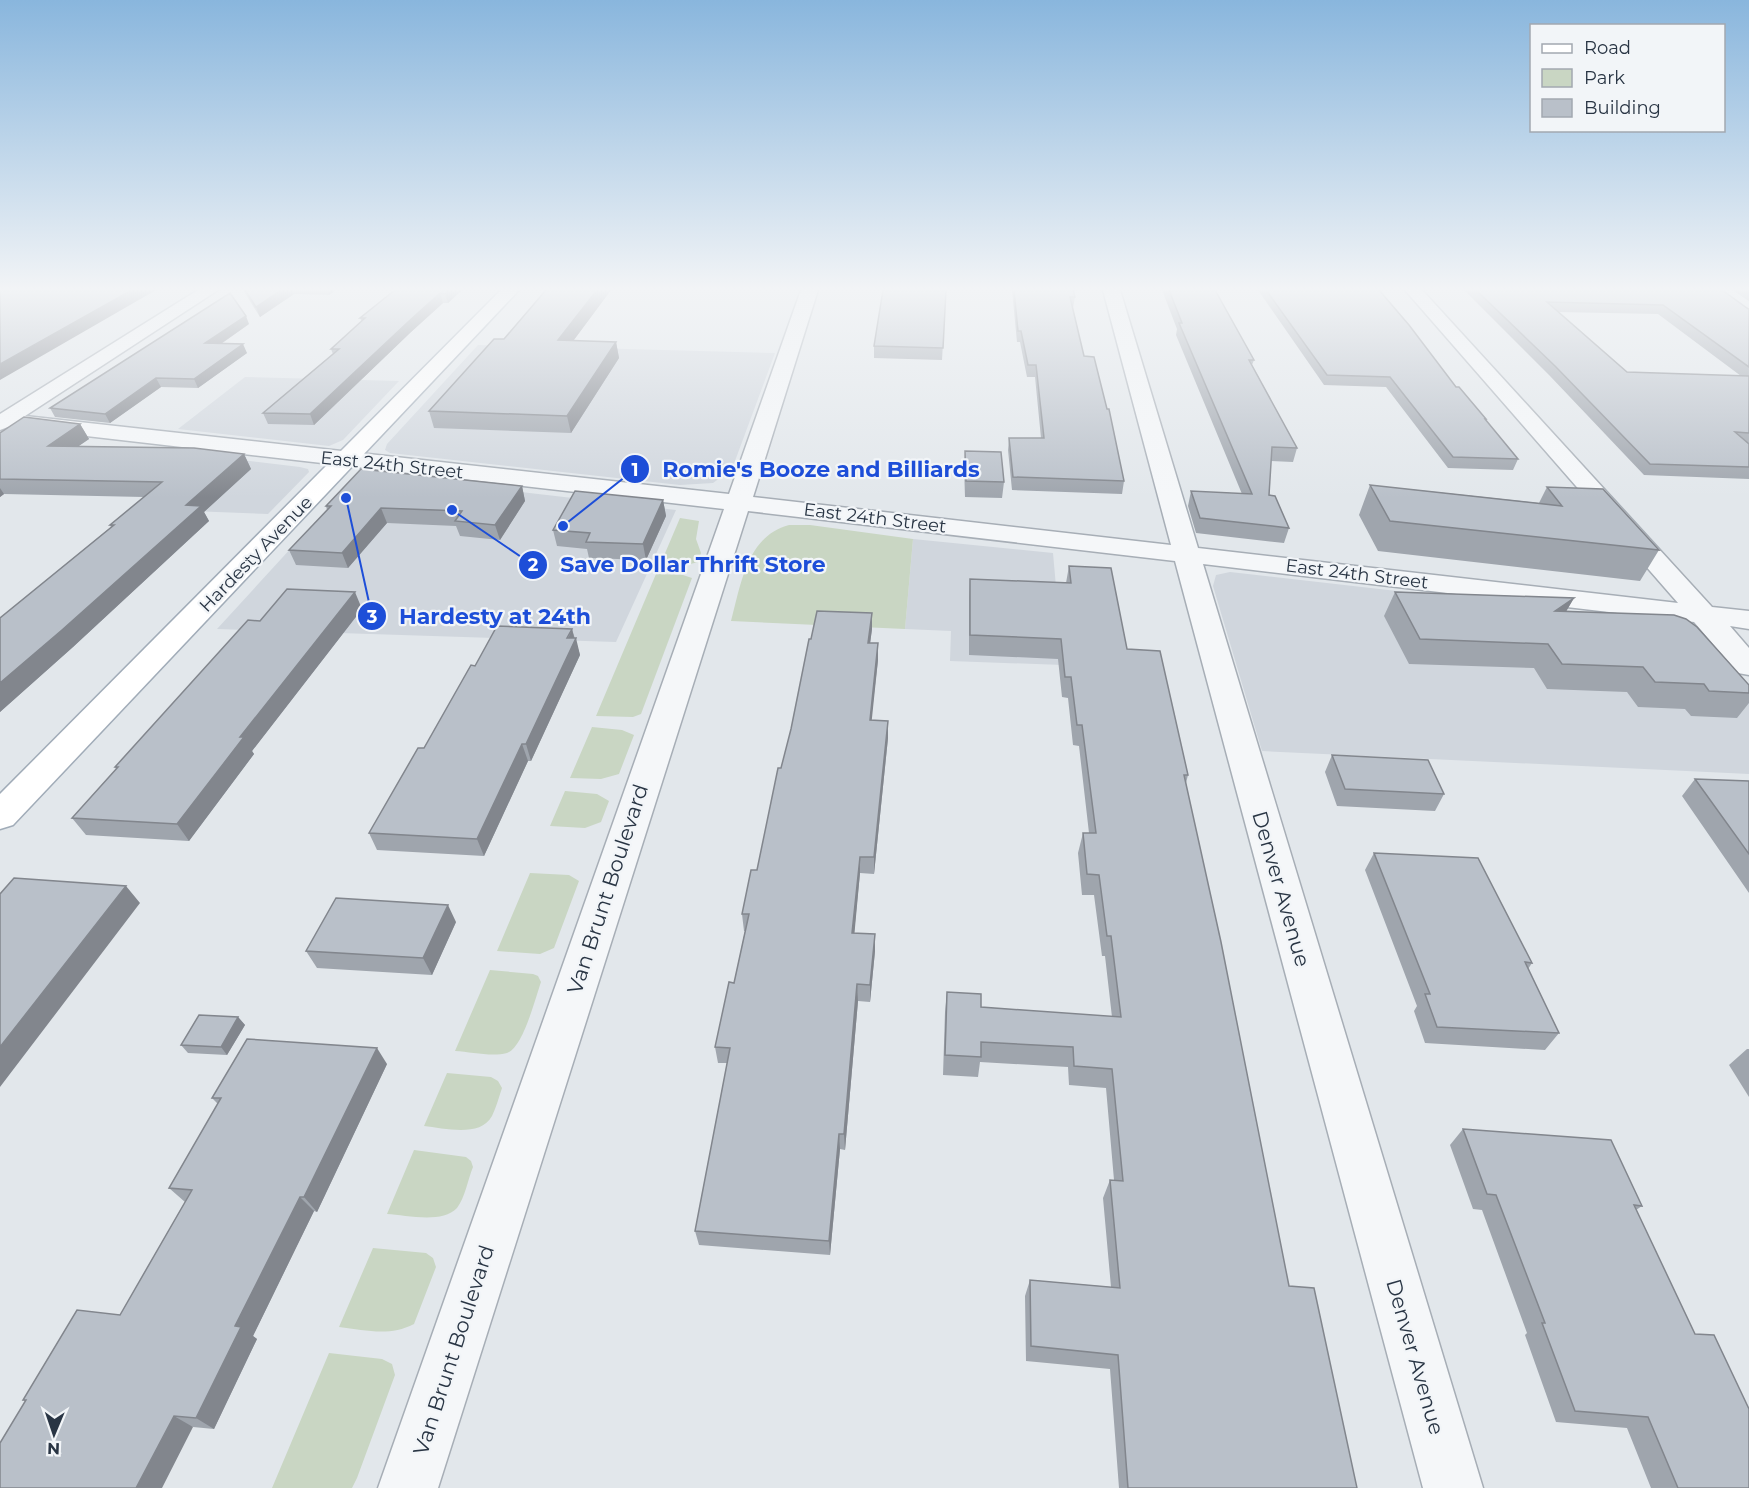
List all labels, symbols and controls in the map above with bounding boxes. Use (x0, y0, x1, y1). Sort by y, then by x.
legend (1530, 24, 1725, 132)
text: Road (1584, 37, 1631, 59)
text: Park (1584, 67, 1625, 89)
text: Building (1584, 97, 1661, 119)
street label: East 24th Street (319, 447, 465, 483)
callout: Romie's Booze and Billiards (620, 449, 992, 489)
text: Romie's Booze and Billiards (662, 456, 980, 483)
text: 1 (631, 459, 639, 481)
street label: Hardesty Avenue (195, 491, 317, 617)
street label: East 24th Street (802, 498, 948, 538)
callout: Save Dollar Thrift Store (518, 545, 838, 585)
text: Save Dollar Thrift Store (560, 551, 826, 578)
text: 2 (528, 554, 539, 576)
street label: East 24th Street (1284, 554, 1430, 594)
callout: Hardesty at 24th (357, 596, 603, 636)
text: Hardesty at 24th (399, 603, 591, 630)
text: 3 (366, 606, 378, 628)
street label: Van Brunt Boulevard (562, 781, 653, 997)
street label: Denver Avenue (1247, 808, 1316, 970)
street label: Van Brunt Boulevard (408, 1242, 499, 1458)
street label: Denver Avenue (1381, 1276, 1450, 1438)
north arrow (24, 1404, 84, 1464)
text: N (47, 1439, 60, 1458)

